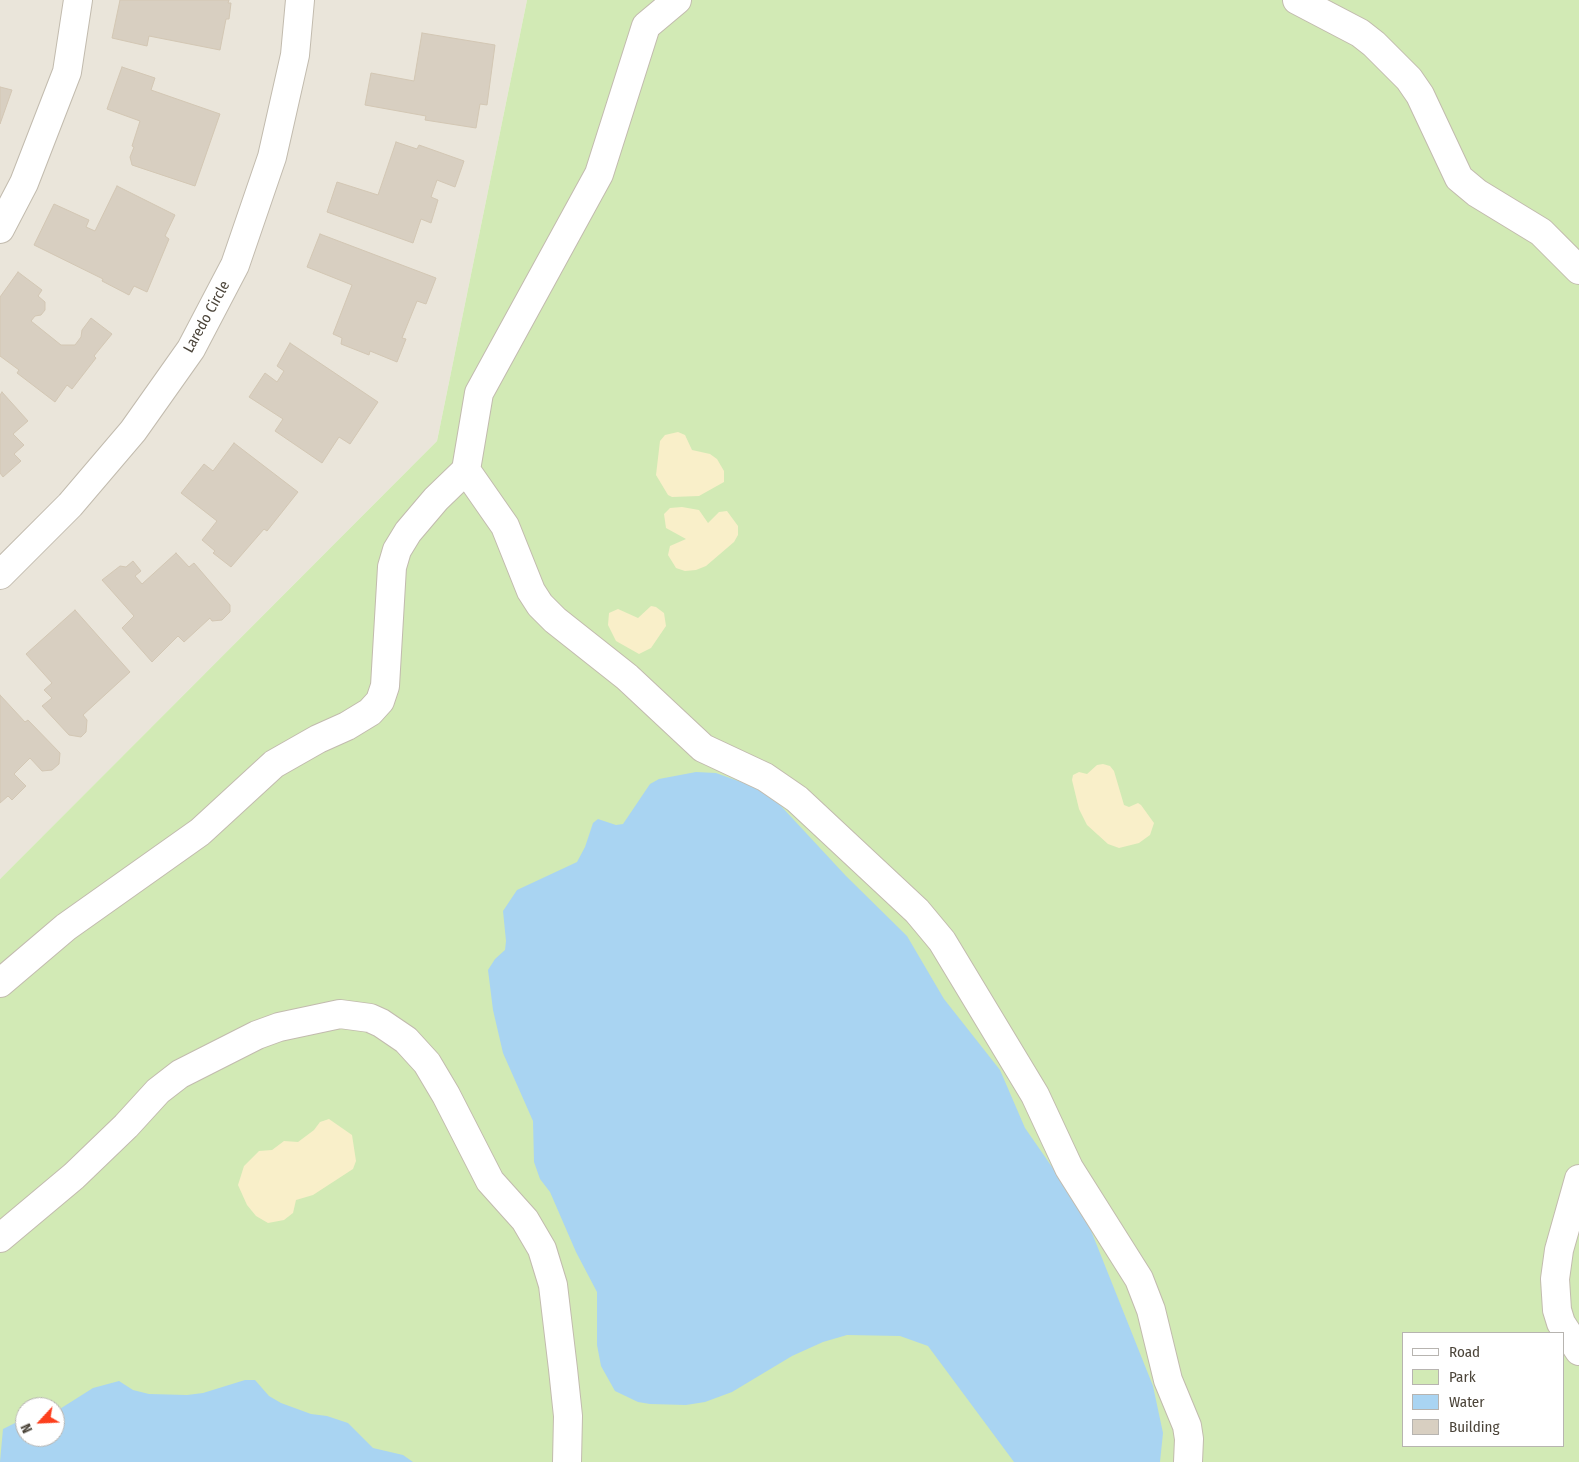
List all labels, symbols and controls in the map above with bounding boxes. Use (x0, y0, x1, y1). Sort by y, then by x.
street label: Laredo Circle (180, 278, 234, 356)
legend (1402, 1332, 1564, 1447)
text: Road (1449, 1343, 1480, 1361)
text: Park (1449, 1368, 1476, 1386)
text: Water (1449, 1393, 1484, 1411)
north arrow (15, 1397, 65, 1447)
text: Building (1449, 1418, 1500, 1436)
text: N (17, 1421, 36, 1436)

